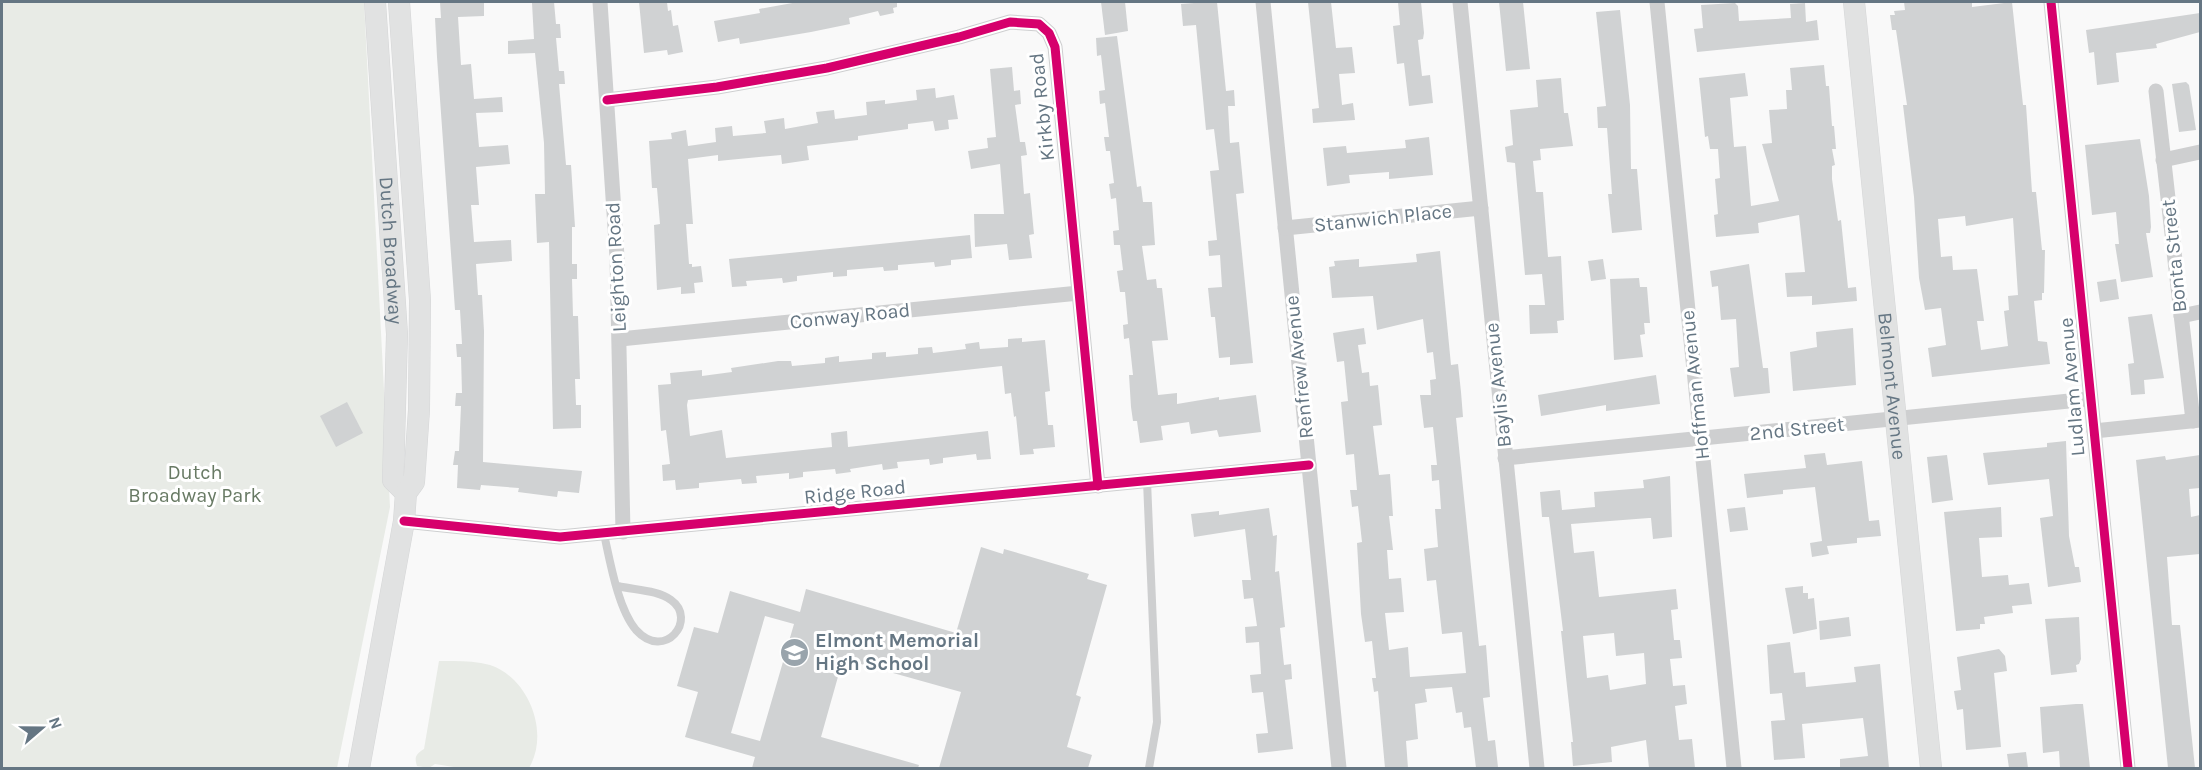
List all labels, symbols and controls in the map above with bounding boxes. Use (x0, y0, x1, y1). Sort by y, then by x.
street label: Kirkby Road (1025, 52, 1059, 162)
street label: Dutch Broadway (375, 176, 408, 325)
street label: Bonta Street (2157, 198, 2191, 314)
street label: Stanwich Place (1313, 199, 1453, 237)
street label: Leighton Road (601, 201, 631, 333)
street label: Renfrew Avenue (1280, 294, 1318, 440)
street label: Conway Road (789, 298, 911, 334)
street label: Hoffman Avenue (1676, 309, 1714, 461)
street label: Belmont Avenue (1874, 311, 1911, 461)
street label: Ludlam Avenue (2054, 317, 2090, 457)
street label: Baylis Avenue (1480, 321, 1516, 449)
street label: 2nd Street (1748, 413, 1846, 445)
park label: Dutch Broadway Park (128, 461, 262, 507)
street label: Ridge Road (803, 475, 907, 509)
place label: Elmont Memorial High School (815, 629, 979, 675)
school or university icon: Elmont Memorial High School (778, 636, 810, 668)
north arrow (12, 698, 72, 758)
text: N (45, 714, 67, 732)

